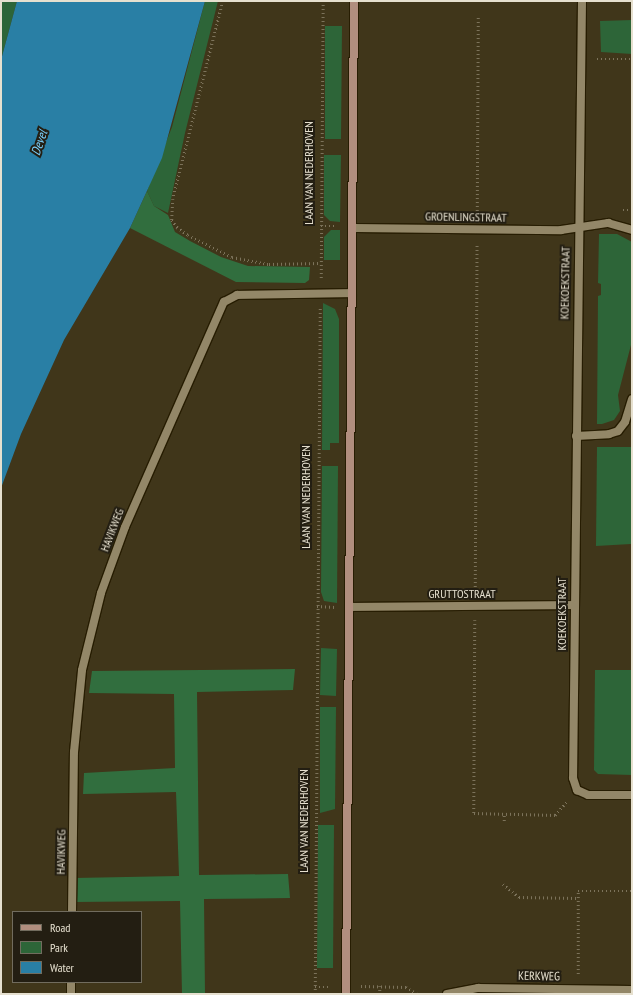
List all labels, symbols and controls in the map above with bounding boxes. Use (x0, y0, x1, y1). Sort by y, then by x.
street label: LAAN VAN NEDERHOVEN (302, 121, 316, 225)
water label: Devel (28, 128, 52, 158)
street label: GROENLINGSTRAAT (425, 209, 507, 225)
street label: KOEKOEKSTRAAT (557, 246, 573, 320)
street label: LAAN VAN NEDERHOVEN (299, 445, 313, 549)
street label: HAVIKWEG (97, 506, 127, 554)
street label: KOEKOEKSTRAAT (555, 578, 569, 650)
street label: GRUTTOSTRAAT (428, 587, 496, 601)
street label: LAAN VAN NEDERHOVEN (297, 769, 311, 873)
street label: HAVIKWEG (53, 829, 69, 875)
legend (12, 911, 142, 983)
text: Road (50, 920, 70, 935)
text: Park (50, 940, 68, 955)
text: Water (50, 960, 74, 975)
street label: KERKWEG (518, 968, 560, 984)

